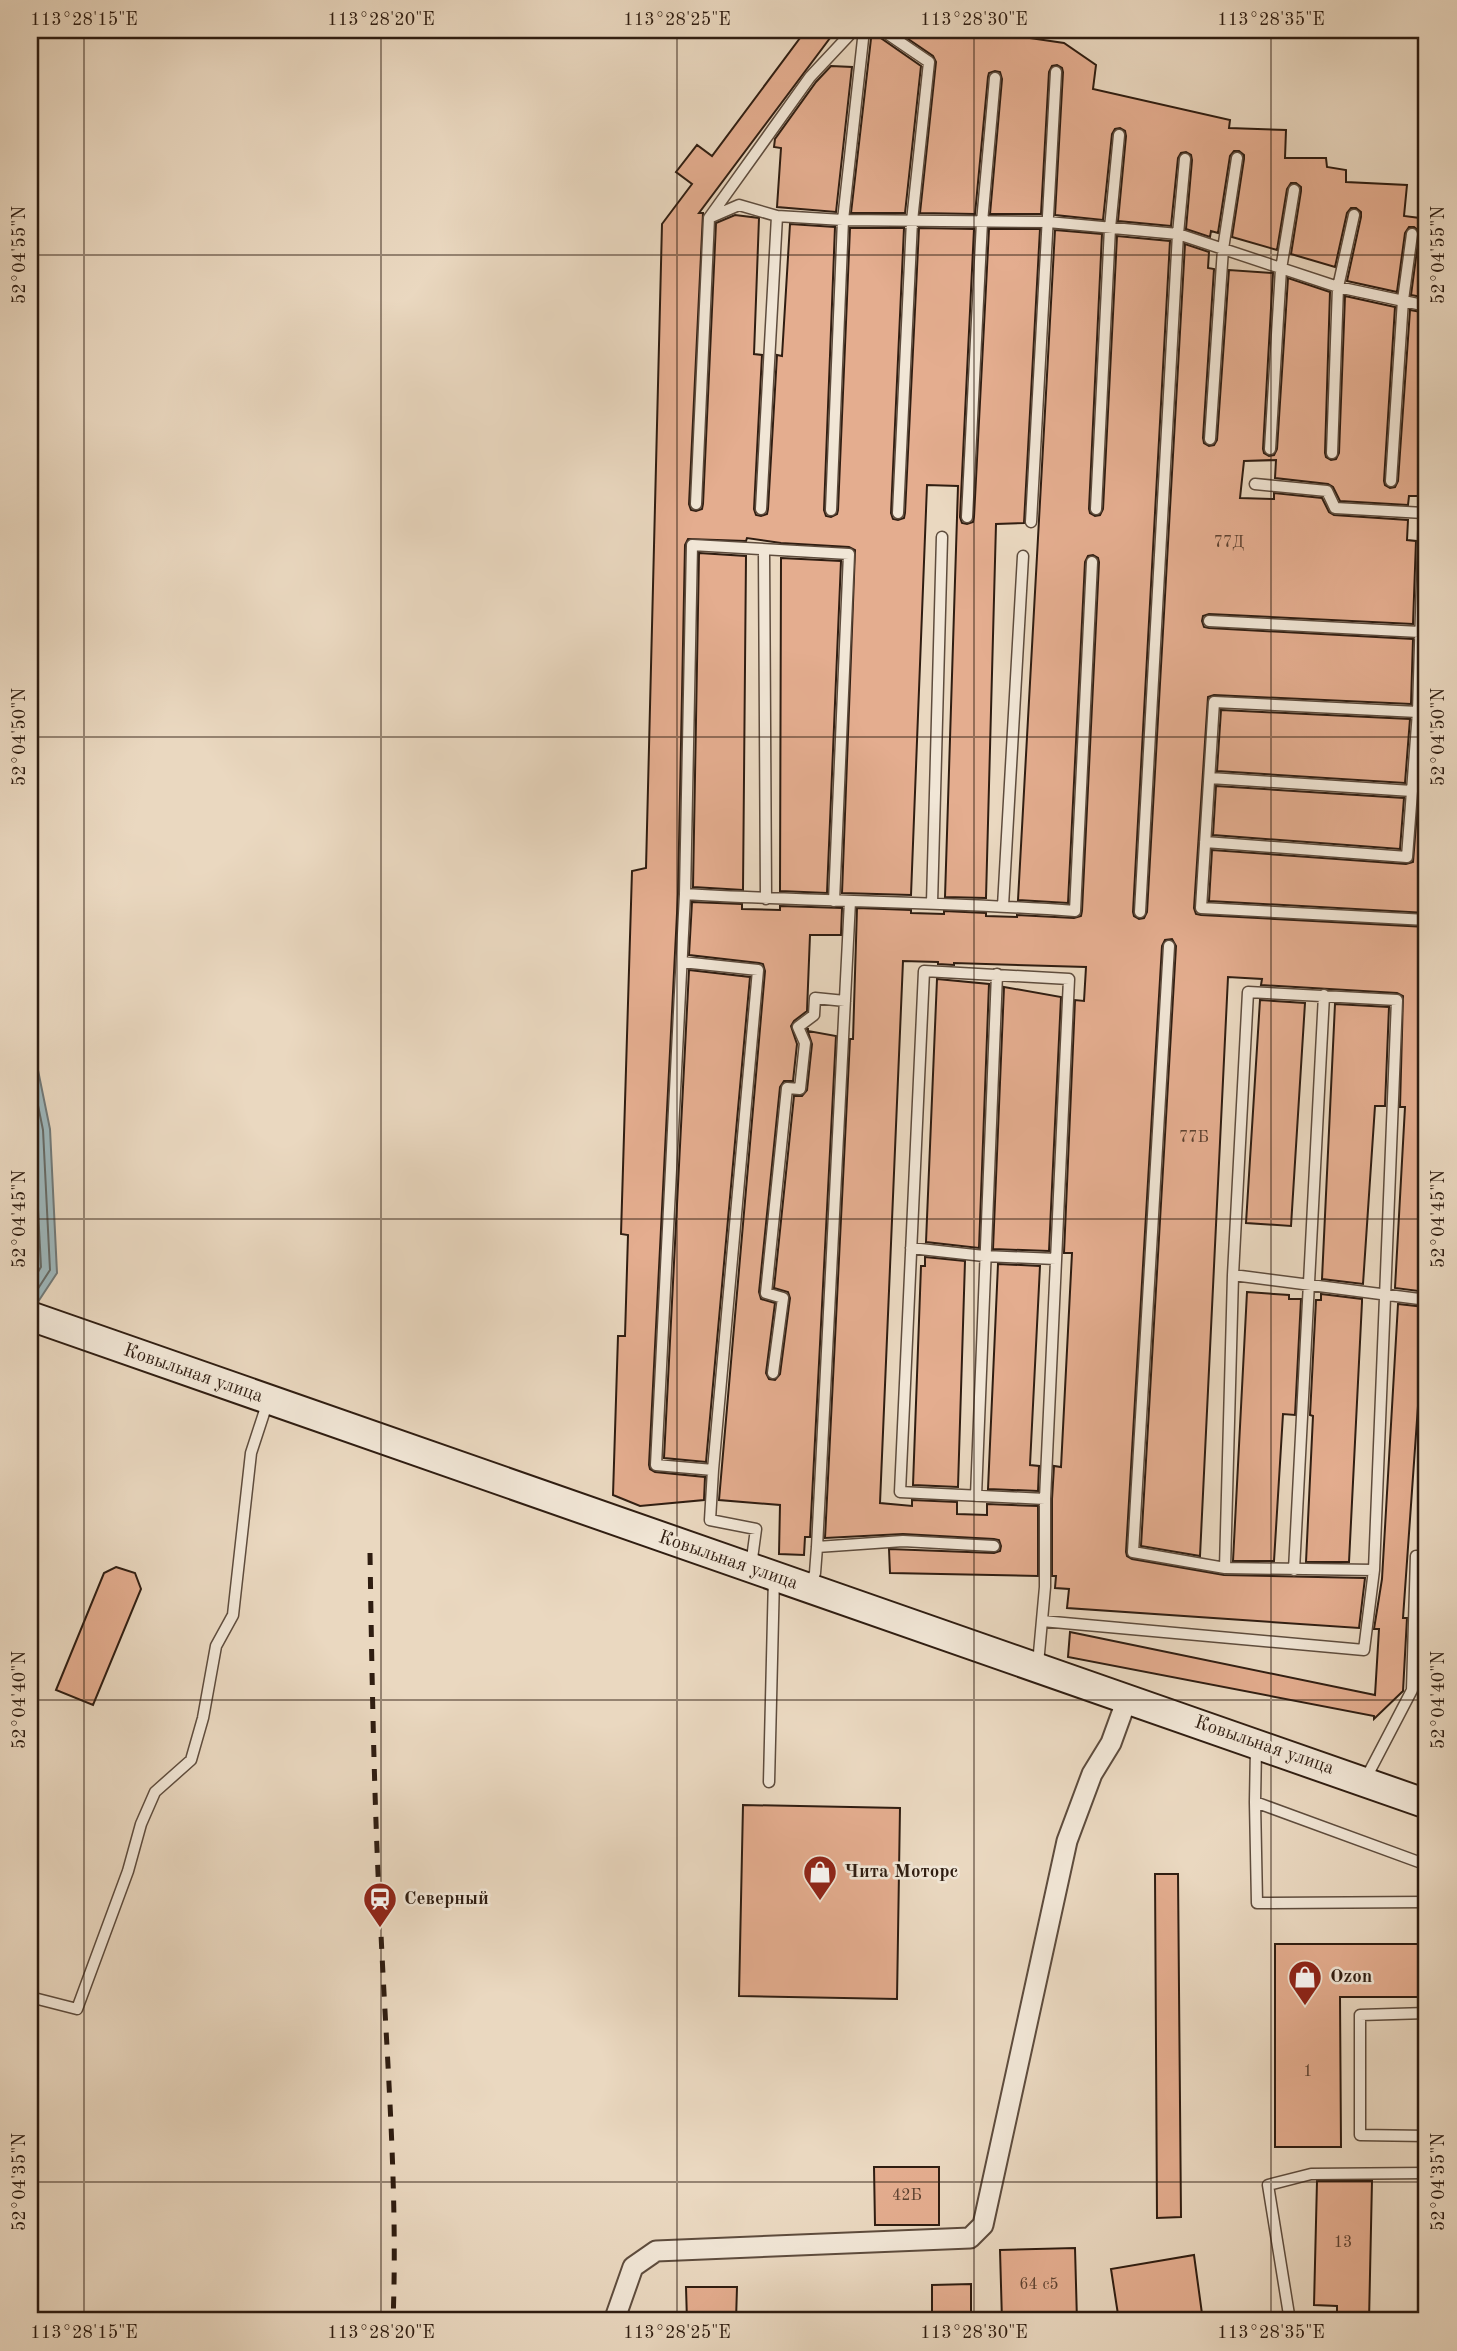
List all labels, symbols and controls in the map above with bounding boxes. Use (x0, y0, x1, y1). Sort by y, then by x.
text: 113°28'15"E (30, 11, 138, 29)
text: 113°28'20"E (327, 11, 435, 29)
text: 113°28'25"E (623, 11, 731, 29)
text: 113°28'30"E (920, 11, 1028, 29)
text: 113°28'35"E (1217, 11, 1325, 29)
text: 52°04'55"N (11, 206, 29, 304)
text: 52°04'55"N (1430, 206, 1448, 304)
house number: 77Д (1214, 535, 1244, 551)
text: 52°04'50"N (11, 688, 29, 786)
text: 52°04'50"N (1430, 688, 1448, 786)
house number: 77Б (1179, 1130, 1209, 1146)
text: 52°04'45"N (11, 1170, 29, 1268)
text: 52°04'45"N (1430, 1170, 1448, 1268)
street label: Ковыльная улица (121, 1341, 266, 1407)
street label: Ковыльная улица (656, 1528, 801, 1594)
text: 52°04'40"N (11, 1651, 29, 1749)
text: 52°04'40"N (1430, 1651, 1448, 1749)
street label: Ковыльная улица (1192, 1713, 1337, 1779)
shop icon: Чита Моторс (801, 1853, 839, 1902)
place label: Чита Моторс (844, 1863, 959, 1882)
station icon: Северный (361, 1880, 399, 1929)
place label: Северный (404, 1890, 489, 1909)
shop icon: Ozon (1286, 1958, 1324, 2007)
place label: Ozon (1330, 1968, 1372, 1987)
house number: 1 (1303, 2064, 1313, 2080)
text: 52°04'35"N (11, 2133, 29, 2231)
text: 52°04'35"N (1430, 2133, 1448, 2231)
house number: 42Б (892, 2188, 922, 2204)
house number: 13 (1334, 2235, 1352, 2251)
house number: 64 с5 (1019, 2277, 1059, 2293)
text: 113°28'15"E (30, 2324, 138, 2342)
text: 113°28'20"E (327, 2324, 435, 2342)
text: 113°28'25"E (623, 2324, 731, 2342)
text: 113°28'30"E (920, 2324, 1028, 2342)
text: 113°28'35"E (1217, 2324, 1325, 2342)

